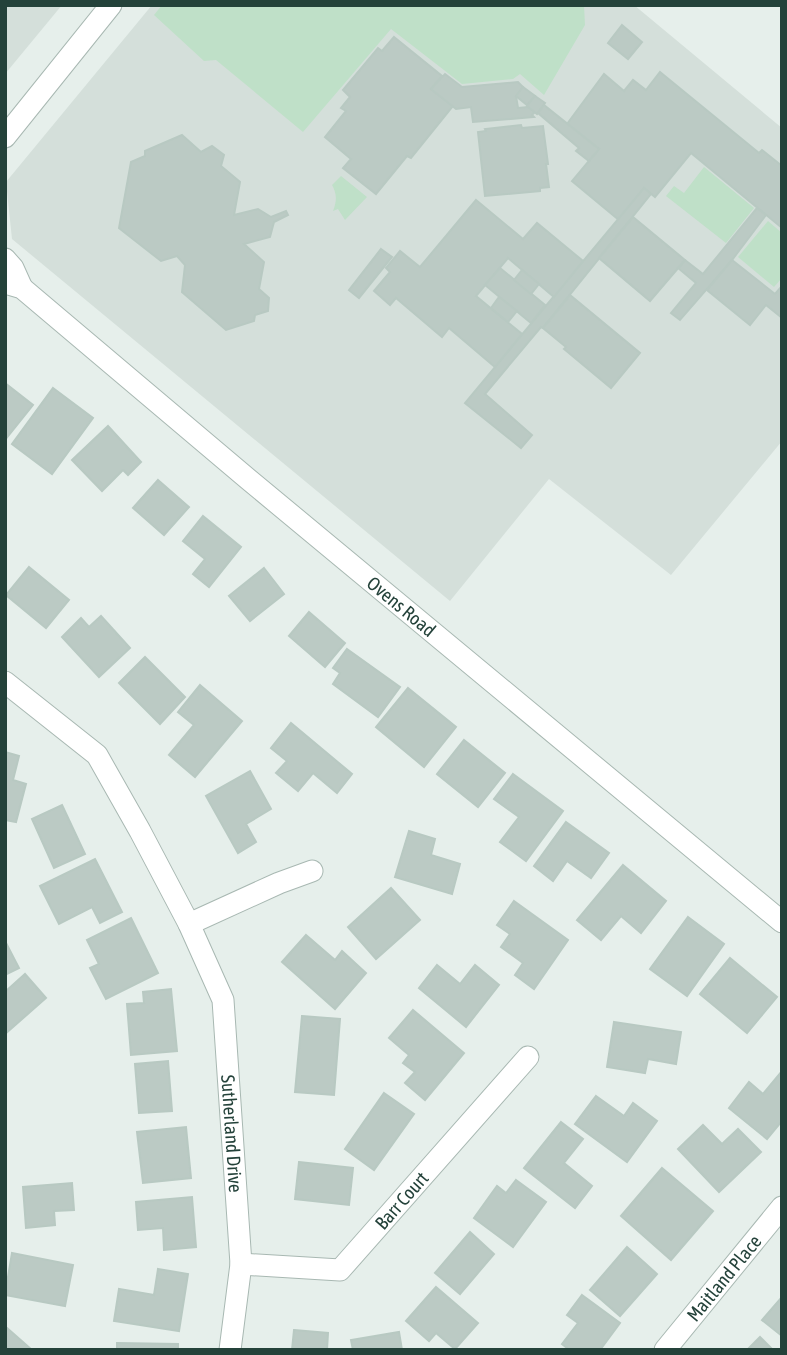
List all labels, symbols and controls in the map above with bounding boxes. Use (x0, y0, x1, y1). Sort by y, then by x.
street label: Ovens Road (363, 572, 440, 641)
street label: Sutherland Drive (217, 1074, 247, 1193)
street label: Barr Court (370, 1167, 433, 1234)
street label: Maitland Place (682, 1230, 766, 1326)

